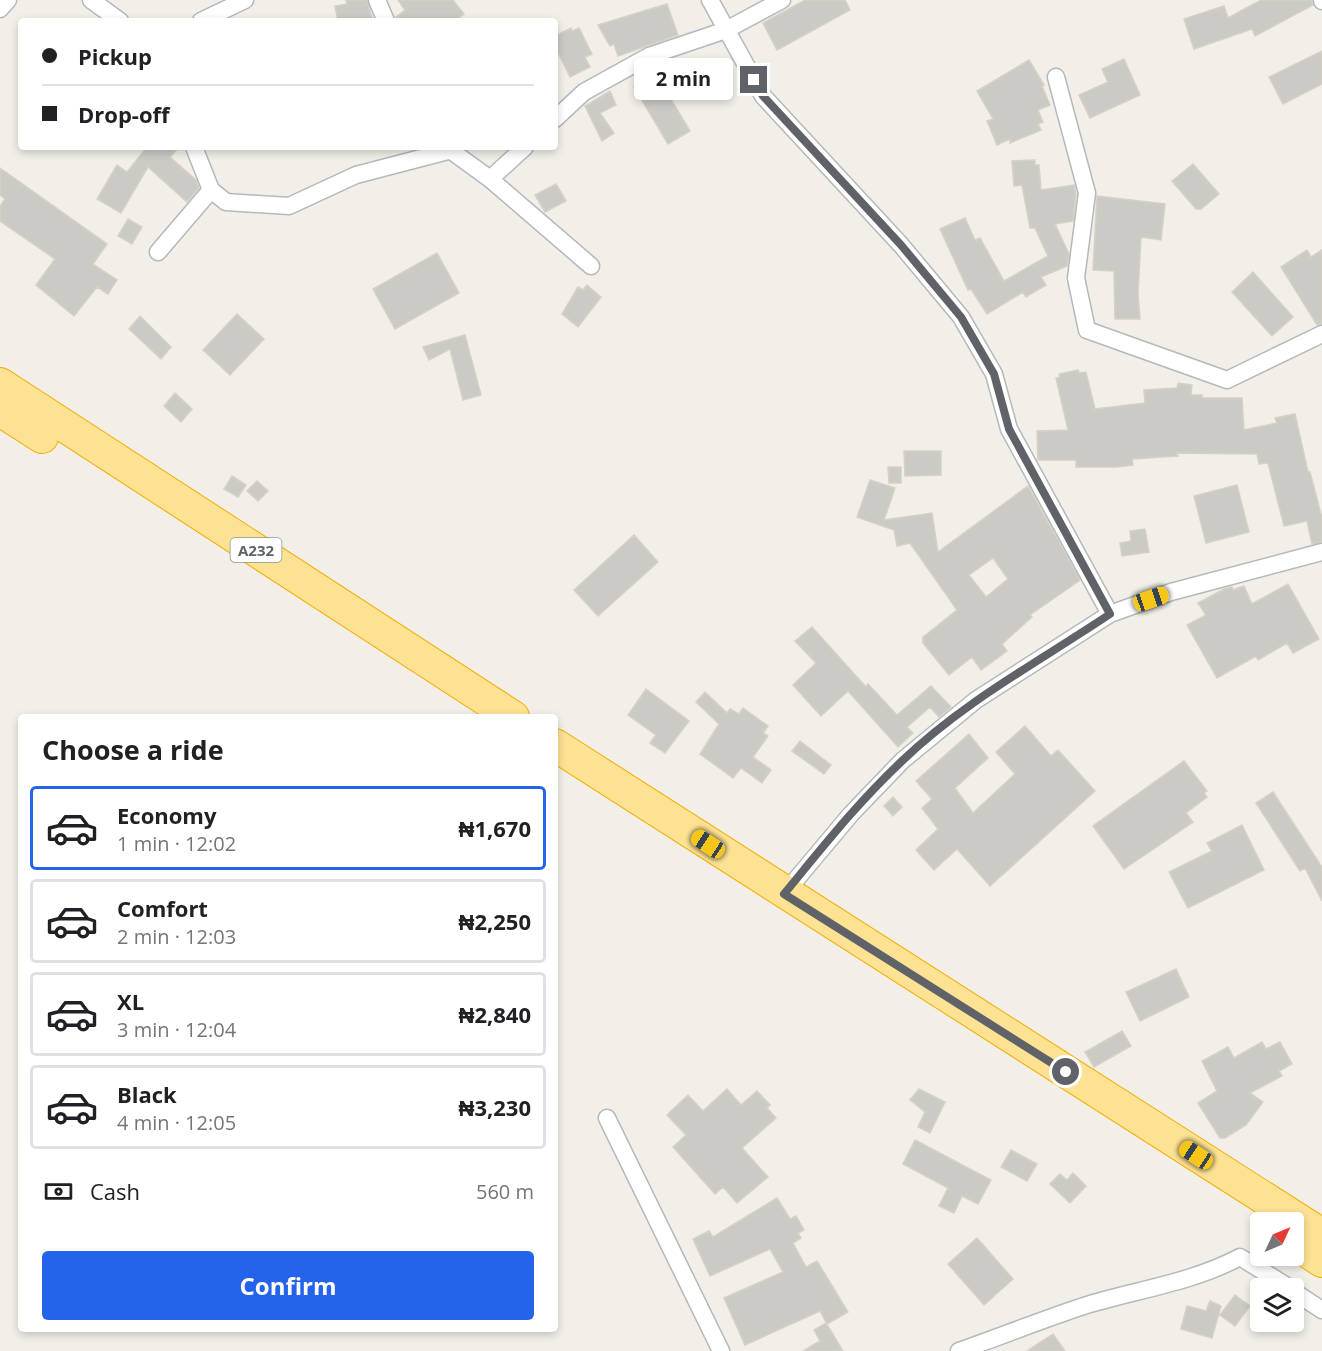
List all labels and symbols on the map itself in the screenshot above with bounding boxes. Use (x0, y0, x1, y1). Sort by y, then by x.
callout: 2 min (634, 59, 733, 101)
route end (740, 66, 767, 93)
road number: A232 (230, 538, 282, 562)
car (1131, 585, 1171, 613)
car (688, 827, 728, 861)
route start (1052, 1058, 1079, 1085)
car (1176, 1138, 1216, 1172)
north arrow (1250, 1212, 1304, 1266)

